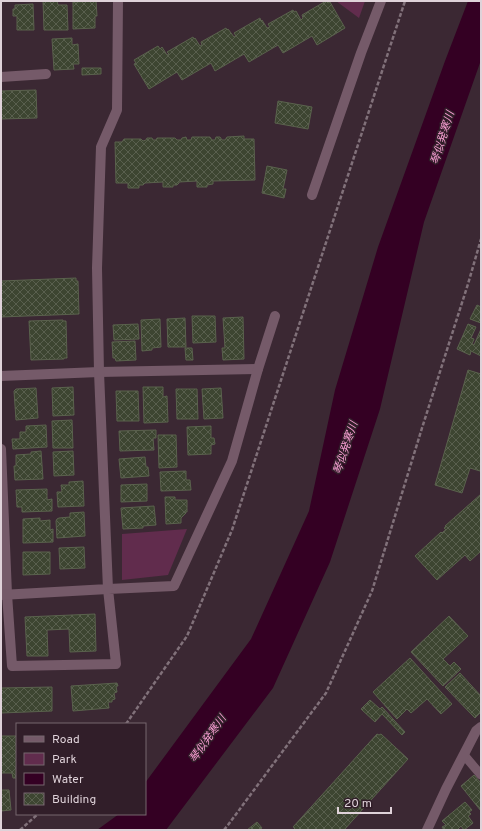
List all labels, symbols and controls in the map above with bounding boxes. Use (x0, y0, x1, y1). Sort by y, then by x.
water label: 琴似発寒川 (428, 109, 458, 166)
water label: 琴似発寒川 (331, 419, 361, 476)
water label: 琴似発寒川 (186, 712, 230, 766)
legend (16, 723, 146, 815)
text: Road (52, 732, 80, 748)
text: Park (52, 752, 77, 768)
text: Water (52, 772, 84, 788)
scale bar (338, 789, 391, 815)
text: Building (52, 792, 96, 808)
text: 20 m (344, 796, 372, 812)

